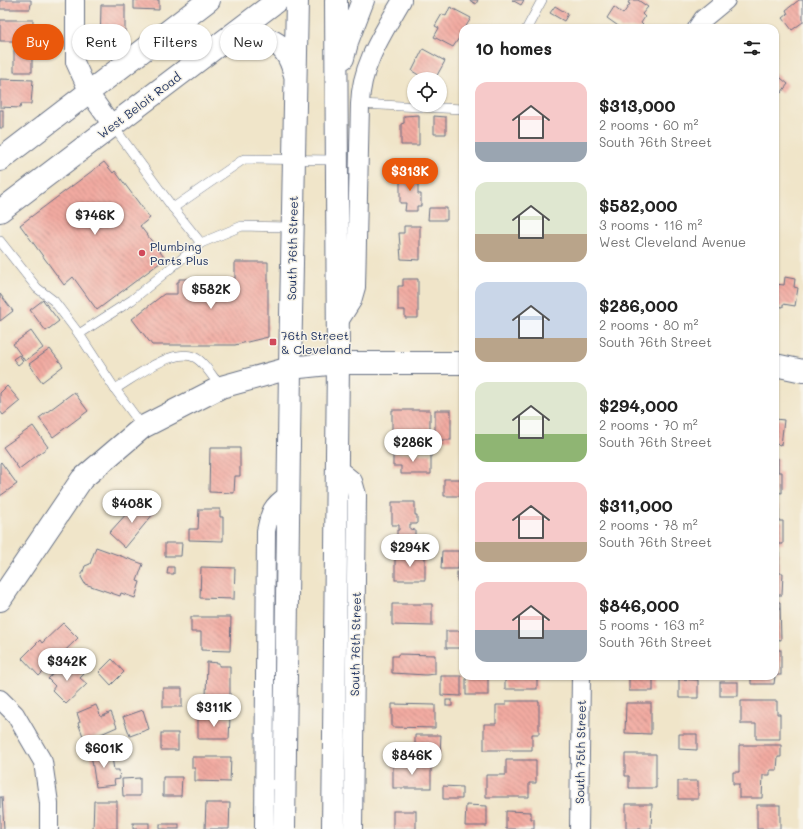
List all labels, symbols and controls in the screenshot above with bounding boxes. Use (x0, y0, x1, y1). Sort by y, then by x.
chip: Buy (12, 24, 64, 60)
chip: Rent (72, 24, 131, 60)
chip: Filters (139, 24, 212, 60)
chip: New (220, 24, 277, 60)
text: 10 homes (475, 37, 552, 59)
icon: filters (741, 37, 763, 59)
street label: West Beloit Road (94, 68, 184, 142)
map controls (407, 72, 447, 112)
button: locate (407, 72, 447, 112)
text: $313,000 (599, 94, 675, 116)
icon: home (507, 98, 555, 146)
text: 2 rooms · 60 m² (599, 116, 698, 133)
text: South 76th Street (599, 133, 712, 150)
pin: $313K (382, 158, 438, 192)
text: $313K (391, 162, 429, 179)
text: $582,000 (599, 194, 678, 216)
street label: South 76th Street (283, 196, 301, 300)
icon: home (507, 198, 555, 246)
pin: $746K (67, 202, 123, 236)
text: $746K (75, 206, 115, 223)
text: 3 rooms · 116 m² (599, 216, 702, 233)
text: West Cleveland Avenue (599, 233, 746, 250)
place label: Plumbing Parts Plus (150, 238, 209, 268)
marker: Plumbing Parts Plus (137, 248, 147, 258)
pin: $582K (183, 276, 239, 310)
text: $582K (191, 280, 231, 297)
text: $286,000 (599, 294, 678, 316)
icon: home (507, 298, 555, 346)
text: 2 rooms · 80 m² (599, 316, 698, 333)
place label: 76th Street & Cleveland (281, 327, 351, 357)
text: South 76th Street (599, 333, 712, 350)
marker: 76th Street & Cleveland (268, 337, 278, 347)
text: $294,000 (599, 394, 678, 416)
icon: home (507, 398, 555, 446)
text: 2 rooms · 70 m² (599, 416, 698, 433)
pin: $286K (385, 429, 441, 463)
text: $286K (393, 433, 433, 450)
text: South 76th Street (599, 433, 712, 450)
pin: $408K (104, 490, 160, 524)
text: $408K (111, 494, 153, 511)
text: $311,000 (599, 494, 673, 516)
icon: home (507, 498, 555, 546)
text: 2 rooms · 78 m² (599, 516, 698, 533)
text: South 76th Street (599, 533, 712, 550)
pin: $294K (382, 534, 438, 568)
text: $294K (390, 538, 430, 555)
street label: South 76th Street (346, 592, 364, 696)
text: $846,000 (599, 594, 679, 616)
icon: home (507, 598, 555, 646)
text: 5 rooms · 163 m² (599, 616, 704, 633)
text: South 76th Street (599, 633, 712, 650)
pin: $342K (39, 648, 95, 682)
text: $342K (47, 652, 87, 669)
pin: $311K (186, 694, 242, 728)
text: $311K (196, 698, 232, 715)
street label: South 75th Street (571, 700, 589, 804)
pin: $601K (76, 735, 132, 769)
text: $601K (85, 739, 123, 756)
pin: $846K (384, 742, 440, 776)
text: $846K (392, 746, 432, 763)

